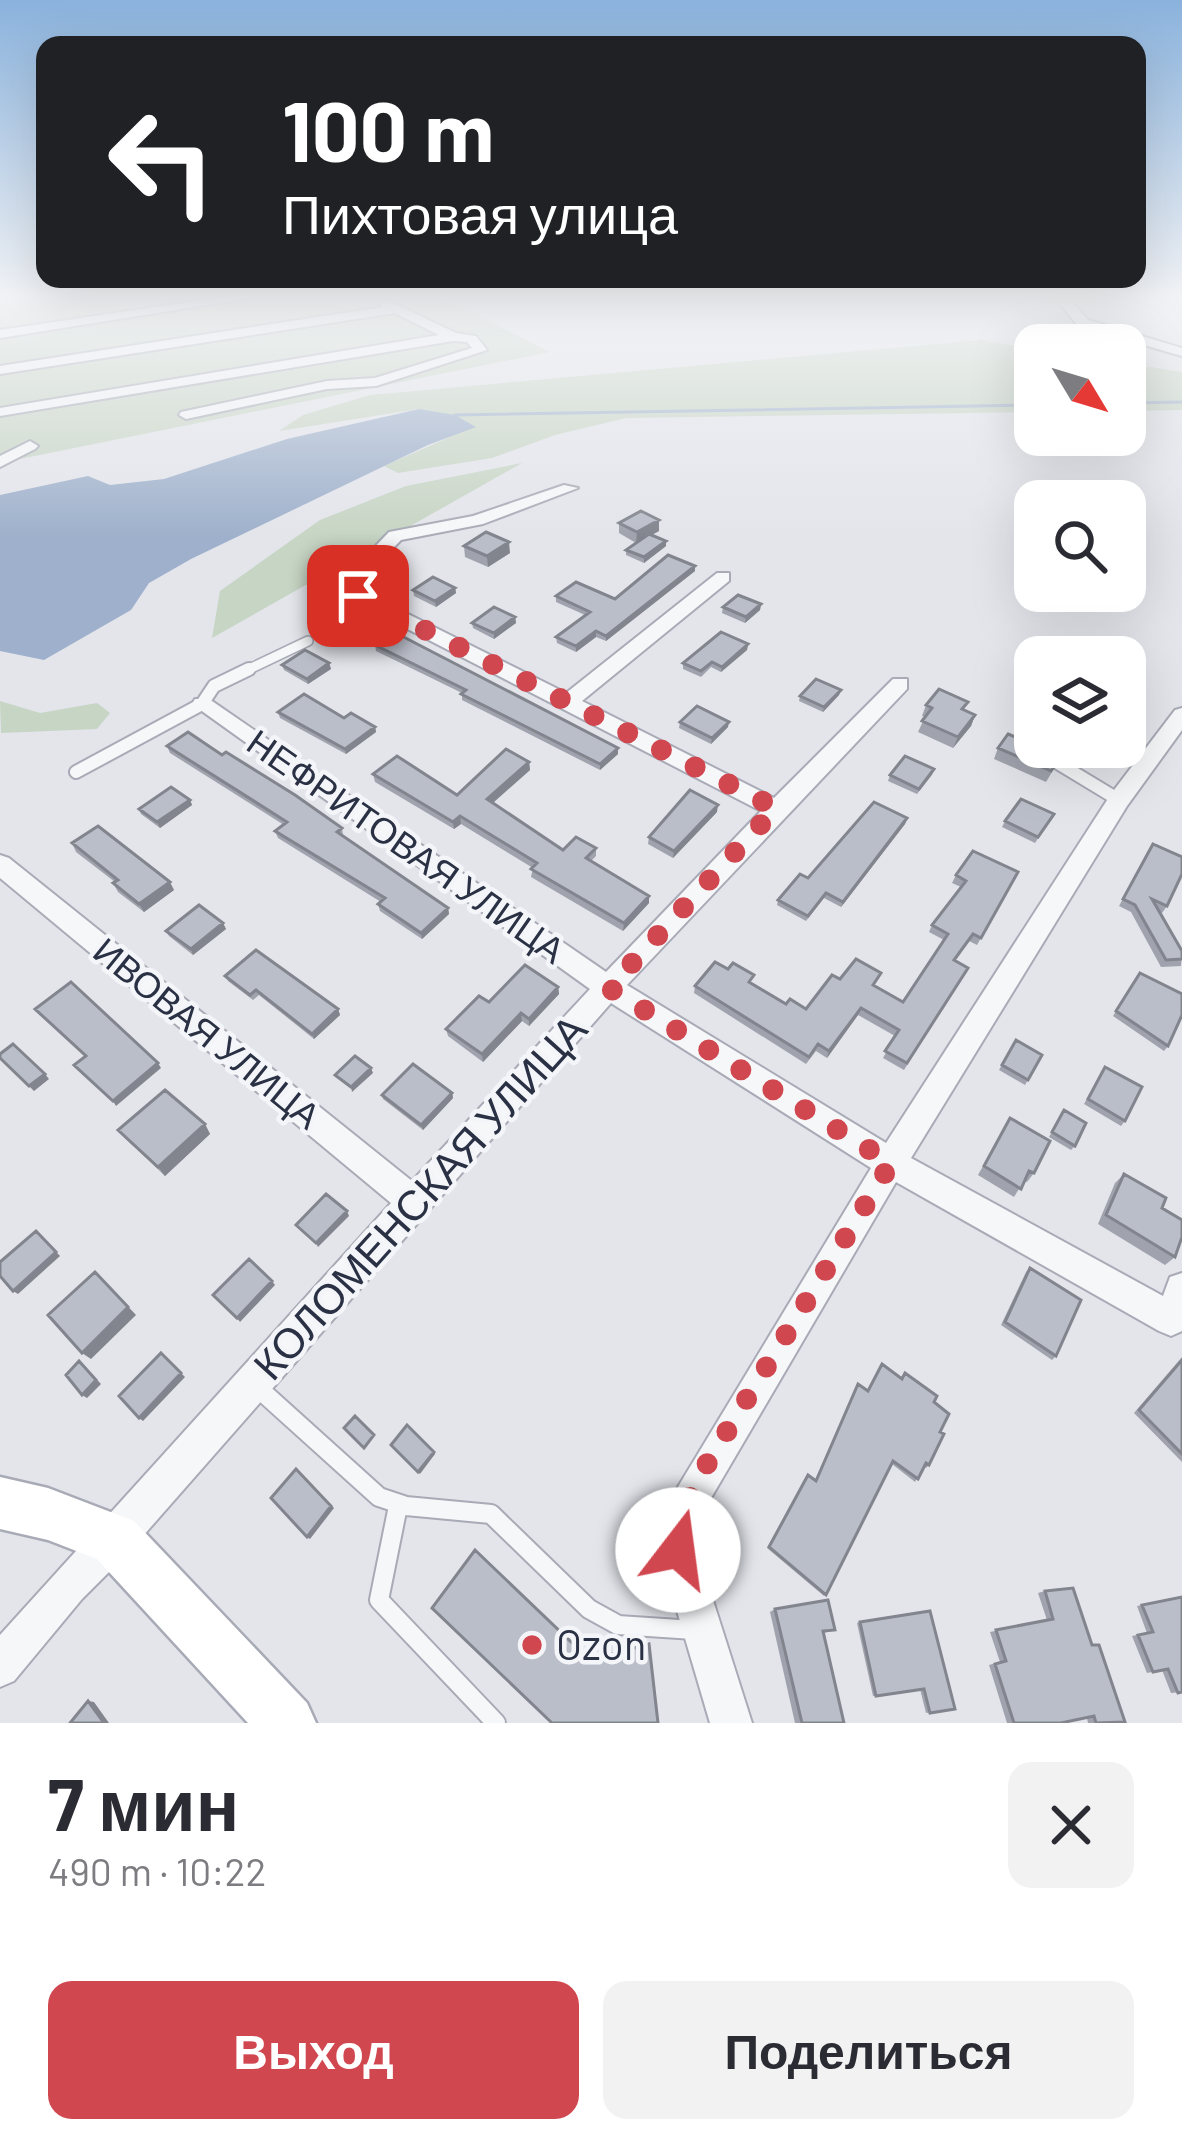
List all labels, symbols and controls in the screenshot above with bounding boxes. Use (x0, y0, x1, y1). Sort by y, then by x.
text: 100 m (282, 78, 494, 179)
icon: left (84, 84, 240, 240)
text: Пихтовая улица (282, 180, 678, 245)
north arrow (1014, 324, 1146, 456)
map controls (1014, 324, 1146, 768)
button: search (1014, 480, 1146, 612)
pin (307, 545, 409, 647)
icon: arrive (325, 563, 391, 629)
button: layers (1014, 636, 1146, 768)
street label: НЕФРИТОВАЯ УЛИЦА (239, 719, 574, 971)
street label: ИВОВАЯ УЛИЦА (86, 927, 330, 1137)
street label: КОЛОМЕНСКАЯ УЛИЦА (242, 1003, 596, 1389)
position arrow (615, 1487, 741, 1613)
place label: Ozon (556, 1618, 646, 1668)
marker: Ozon (519, 1632, 545, 1658)
text: 7 мин (48, 1759, 239, 1845)
button: close (1008, 1762, 1134, 1888)
text: 490 m · 10:22 (48, 1847, 266, 1894)
button: Выход (48, 1981, 579, 2119)
button: Поделиться (603, 1981, 1134, 2119)

